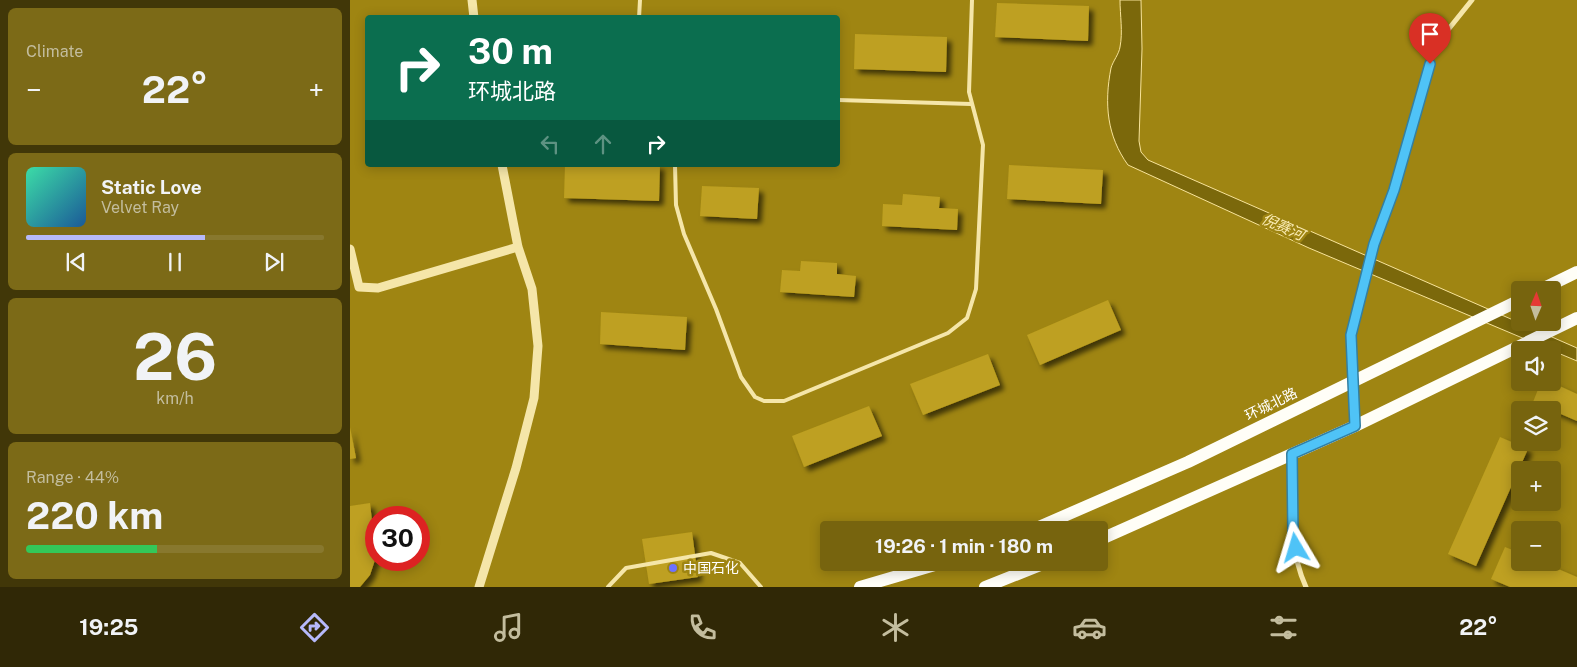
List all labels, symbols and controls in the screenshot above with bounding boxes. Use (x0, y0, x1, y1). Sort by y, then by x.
pin (1409, 13, 1451, 64)
icon: arrive (1416, 20, 1444, 48)
text: 30 m (468, 31, 553, 72)
icon: right (385, 35, 450, 100)
text: Climate (26, 42, 83, 61)
text: 22° (142, 67, 208, 112)
text: − (26, 73, 42, 106)
text: + (308, 73, 324, 106)
text: 环城北路 (468, 78, 556, 104)
icon: left (536, 130, 564, 158)
icon: ahead (589, 130, 617, 158)
icon: right (642, 130, 670, 158)
text: Static Love (101, 176, 202, 198)
text: Velvet Ray (101, 198, 179, 217)
water label: 倪赛河 (1259, 210, 1310, 245)
icon: previous (62, 248, 90, 276)
icon: pause (161, 248, 189, 276)
icon: next (260, 248, 288, 276)
north arrow (1511, 281, 1561, 331)
map controls (1511, 281, 1561, 571)
text: 26 (133, 318, 217, 395)
button: sound (1511, 341, 1561, 391)
street label: 环城北路 (1242, 385, 1300, 423)
text: km/h (156, 389, 194, 408)
button: layers (1511, 401, 1561, 451)
button: + (1511, 461, 1561, 511)
text: Range · 44% (26, 468, 119, 487)
text: 220 km (26, 493, 163, 538)
speed limit sign: 30 (365, 506, 430, 571)
position arrow (1269, 521, 1321, 573)
button: − (1511, 521, 1561, 571)
text: 19:26 · 1 min · 180 m (875, 535, 1053, 557)
place label: 中国石化 (683, 560, 739, 576)
marker: 中国石化 (667, 562, 679, 574)
icon: directions (297, 610, 332, 645)
icon: music (491, 610, 526, 645)
icon: phone (685, 610, 720, 645)
icon: climate (878, 610, 913, 645)
icon: car (1072, 610, 1107, 645)
icon: filters (1266, 610, 1301, 645)
text: 19:25 (79, 614, 138, 640)
text: 22° (1459, 614, 1498, 640)

